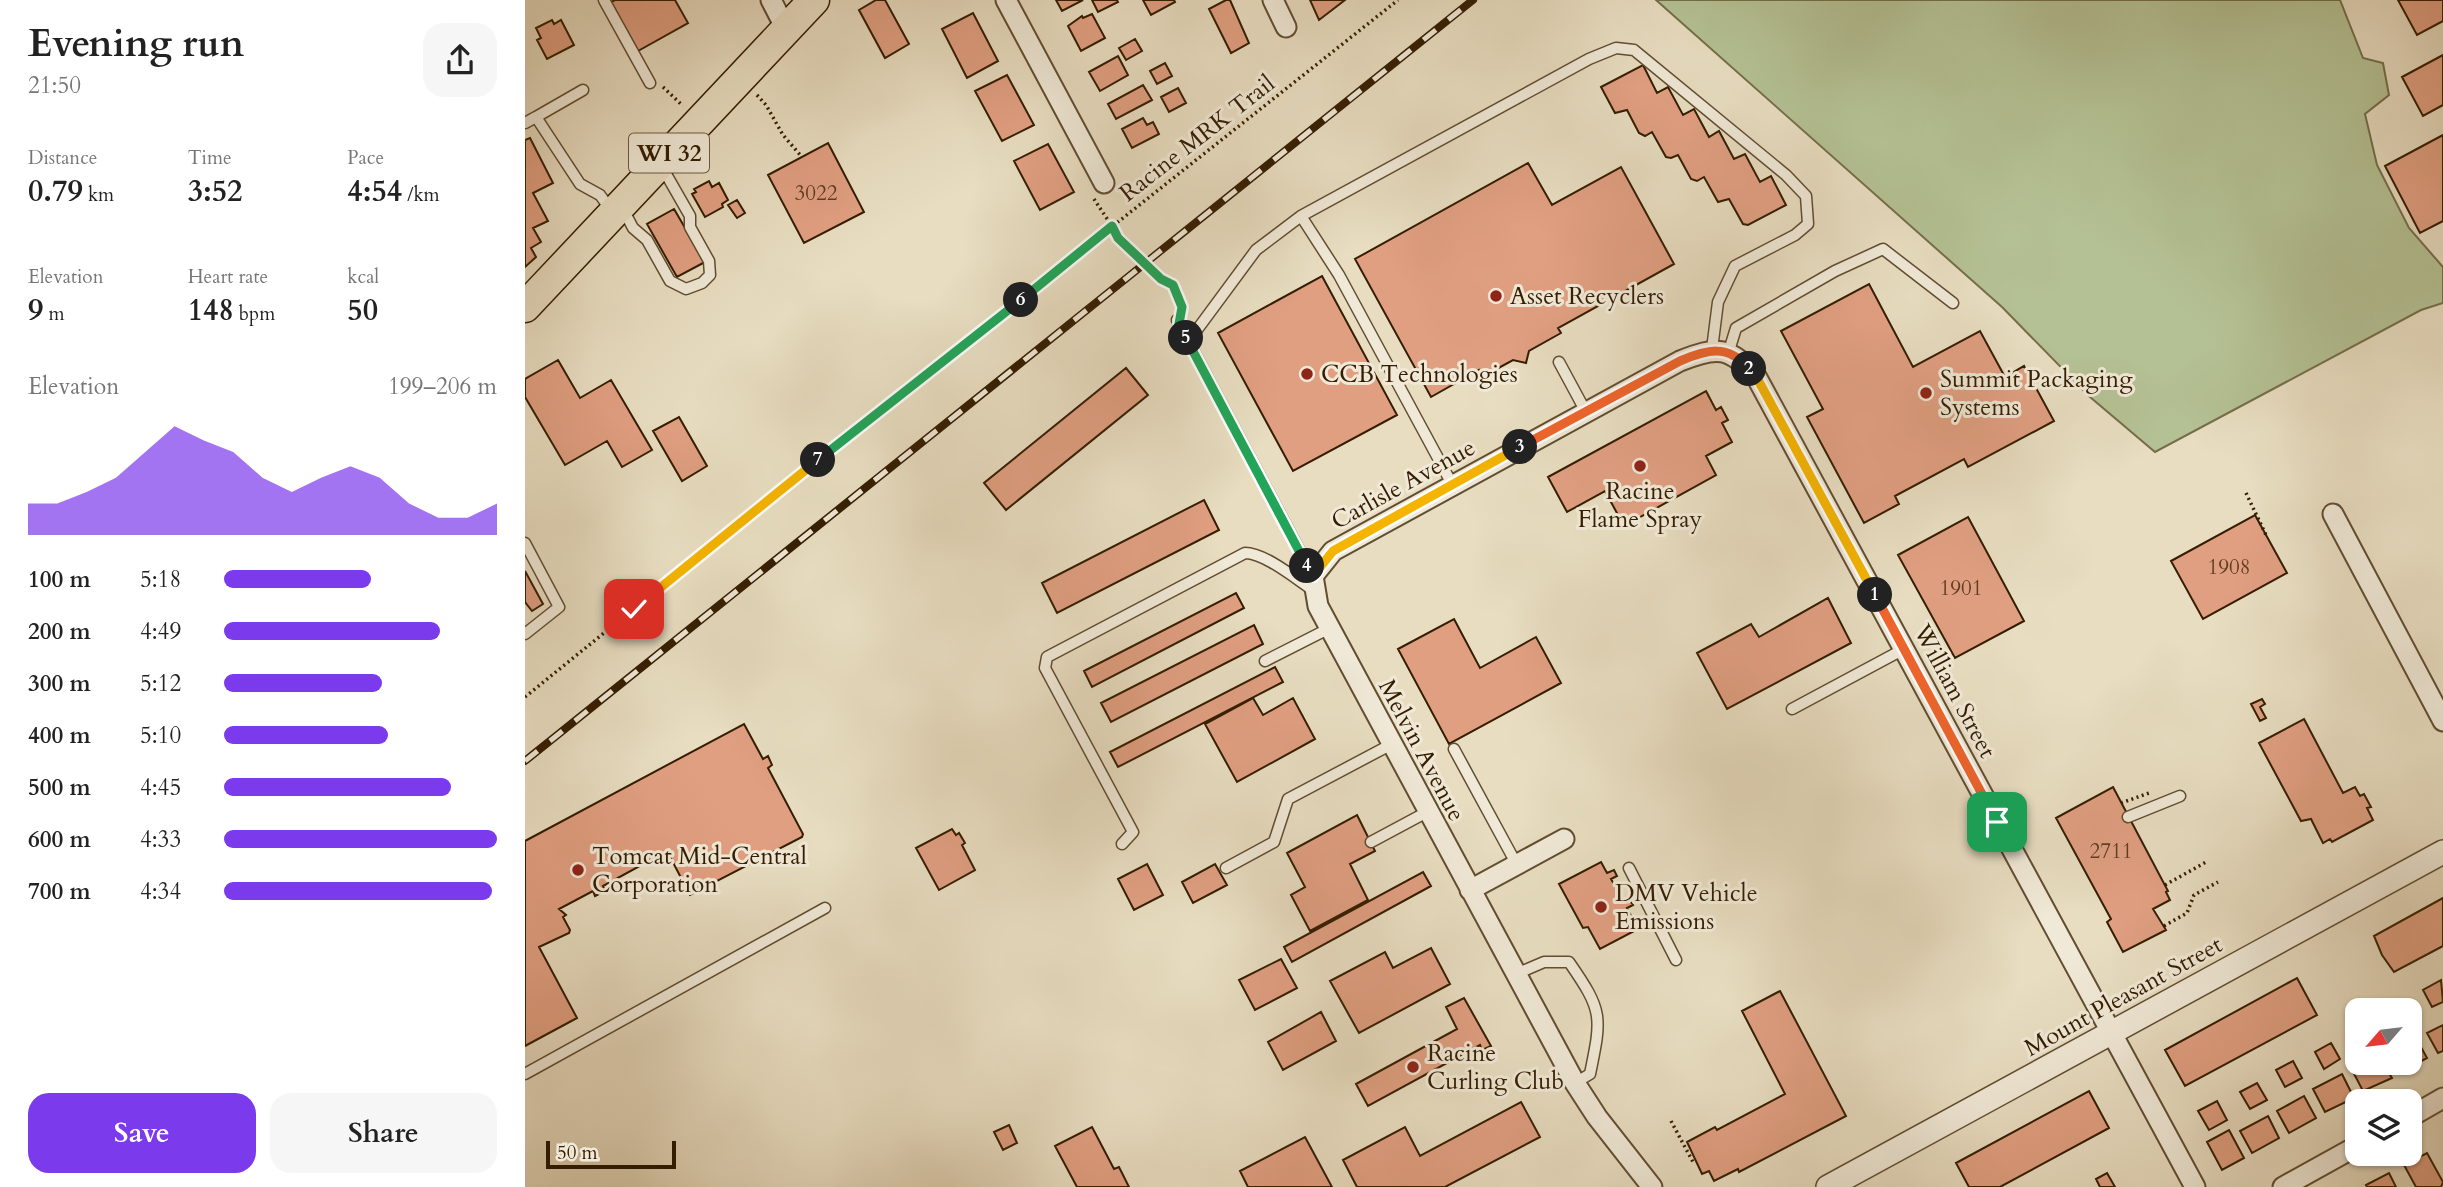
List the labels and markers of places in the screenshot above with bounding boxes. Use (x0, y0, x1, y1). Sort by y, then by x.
place label: Asset Recyclers (1510, 280, 1664, 313)
pin: 6 (1003, 282, 1039, 318)
marker: Asset Recyclers (1488, 288, 1504, 304)
pin: 5 (1169, 320, 1203, 356)
pin: 2 (1731, 352, 1767, 386)
place label: CCB Technologies (1321, 358, 1518, 391)
place label: Summit Packaging Systems (1940, 363, 2133, 424)
marker: CCB Technologies (1299, 366, 1315, 382)
marker: Summit Packaging Systems (1918, 385, 1934, 401)
pin: 3 (1503, 430, 1537, 464)
pin: 7 (801, 442, 835, 477)
marker: Racine Flame Spray (1632, 458, 1648, 474)
place label: Racine Flame Spray (1578, 475, 1703, 536)
pin: 4 (1289, 548, 1325, 584)
pin: 1 (1857, 578, 1893, 612)
pin (604, 579, 664, 639)
pin (1967, 792, 2027, 852)
place label: Tomcat Mid-Central Corporation (592, 840, 807, 901)
marker: Tomcat Mid-Central Corporation (570, 862, 586, 878)
place label: DMV Vehicle Emissions (1615, 877, 1758, 938)
marker: DMV Vehicle Emissions (1593, 899, 1609, 915)
place label: Racine Curling Club (1427, 1037, 1564, 1098)
marker: Racine Curling Club (1405, 1059, 1421, 1075)

